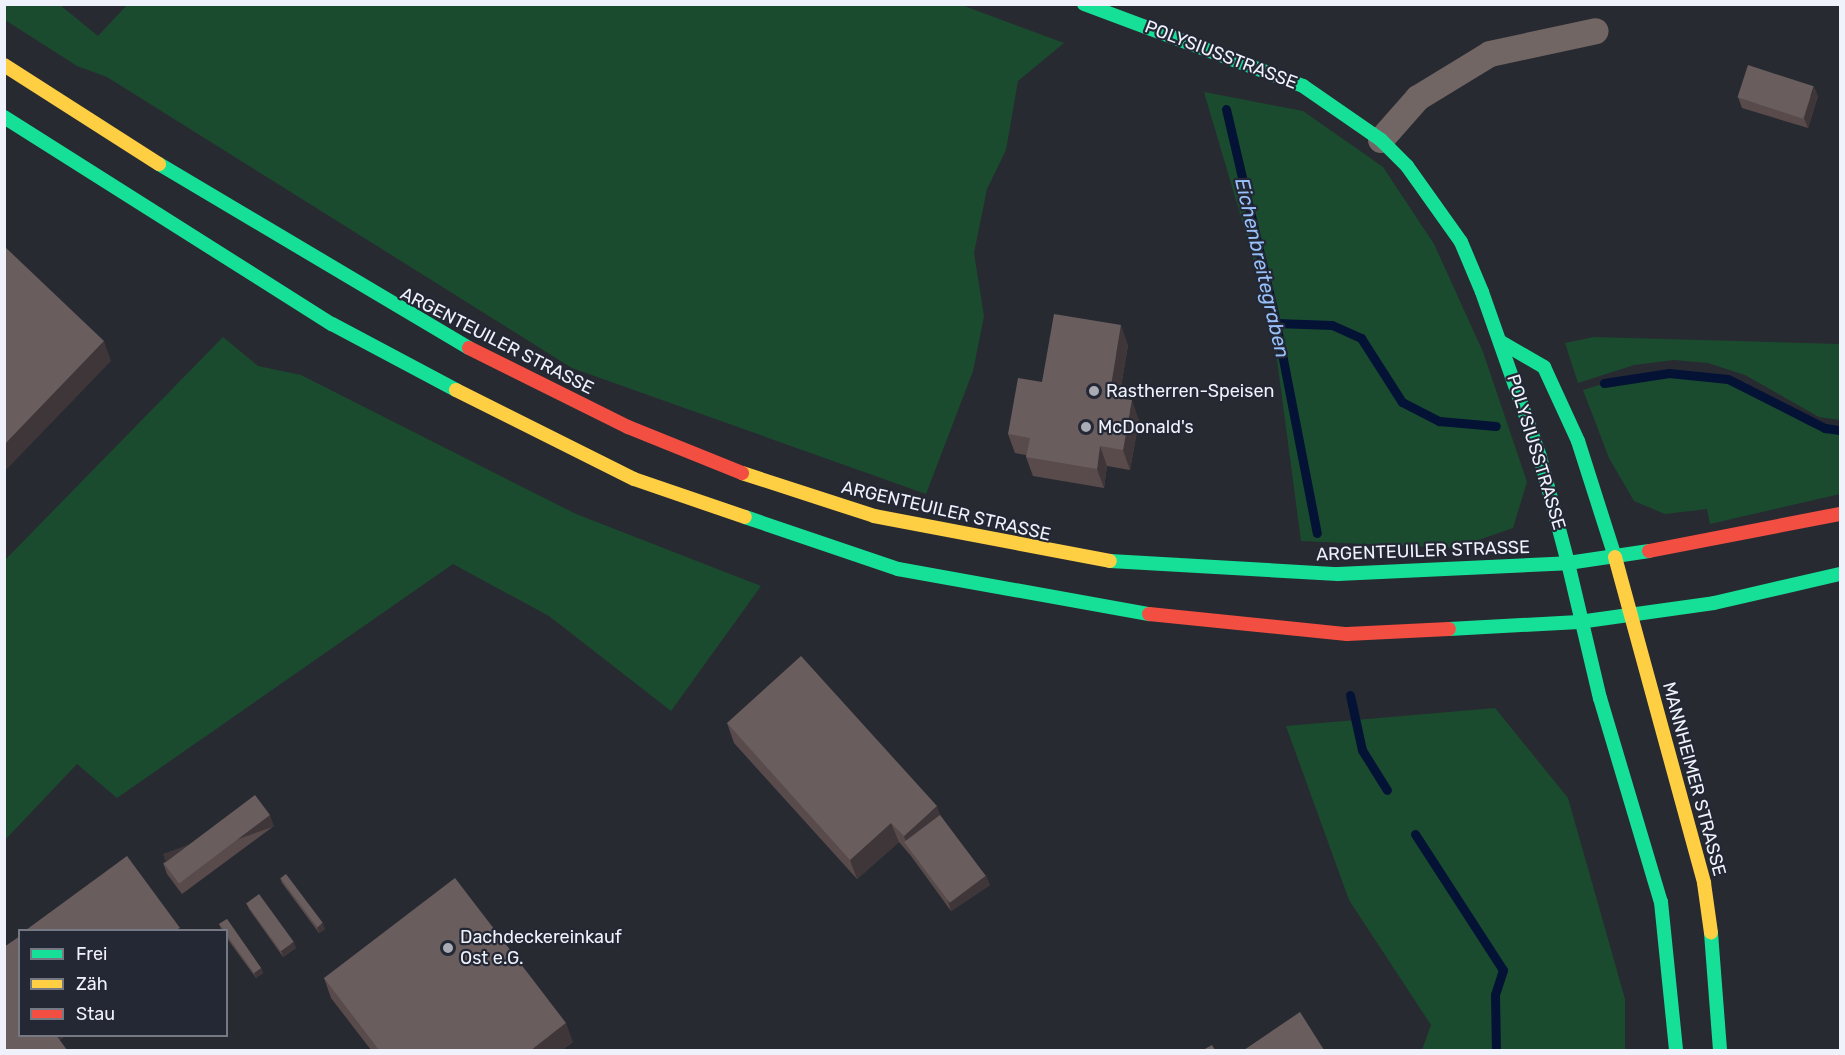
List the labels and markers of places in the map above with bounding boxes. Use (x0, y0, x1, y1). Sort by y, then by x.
place label: Rastherren-Speisen (1106, 380, 1274, 402)
marker: Rastherren-Speisen (1087, 384, 1101, 398)
place label: McDonald's (1098, 416, 1194, 438)
marker: McDonald's (1079, 420, 1093, 434)
place label: Dachdeckereinkauf Ost e.G. (460, 927, 622, 970)
marker: Dachdeckereinkauf Ost e.G. (441, 941, 455, 955)

